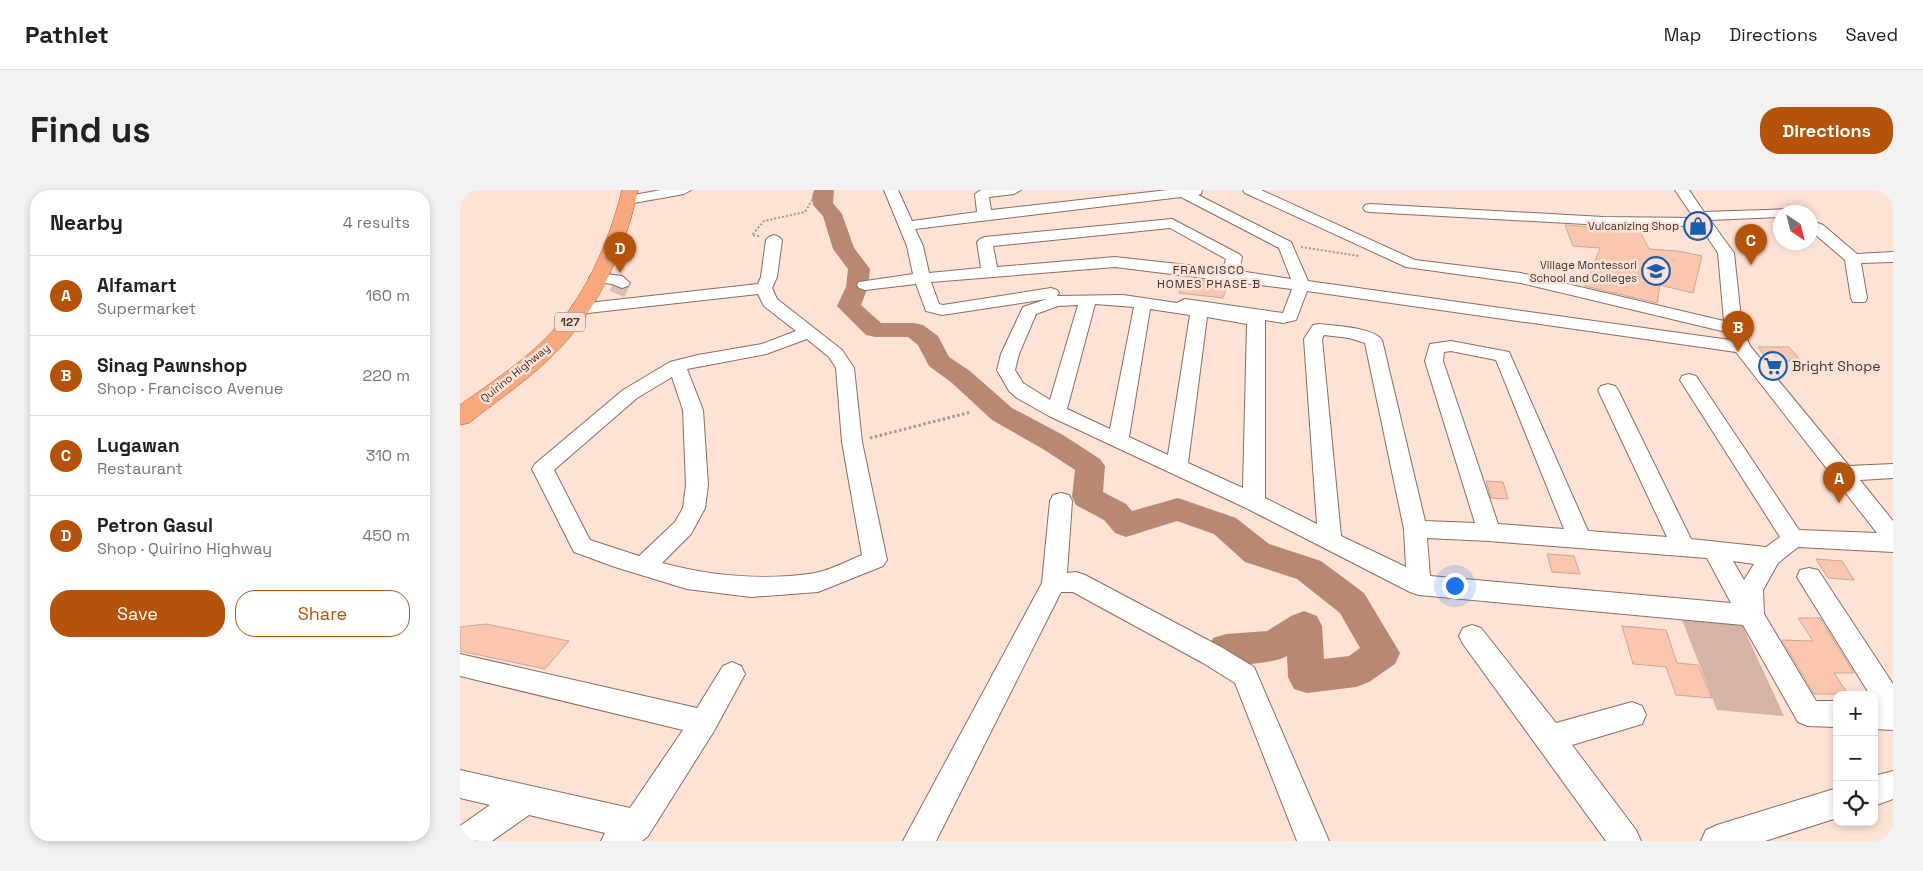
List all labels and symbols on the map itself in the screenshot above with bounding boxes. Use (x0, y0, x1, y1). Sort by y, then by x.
north arrow (1773, 205, 1818, 250)
shop icon: Vulcanizing Shop (1683, 211, 1713, 241)
place label: Vulcanizing Shop (1588, 219, 1679, 233)
pin: C (1735, 224, 1767, 265)
pin: D (604, 232, 636, 273)
school or university icon: Village Montessori School and Colleges (1641, 256, 1671, 286)
place label: Village Montessori School and Colleges (1530, 258, 1637, 285)
district label: FRANCISCO HOMES PHASE B (1157, 262, 1261, 292)
pin: B (1722, 311, 1754, 352)
road number: 127 (555, 312, 585, 332)
street label: Quirino Highway (477, 341, 553, 405)
supermarket icon: Bright Shope (1758, 351, 1788, 381)
place label: Bright Shope (1792, 357, 1880, 375)
pin: A (1823, 462, 1855, 503)
your location (1442, 573, 1468, 599)

